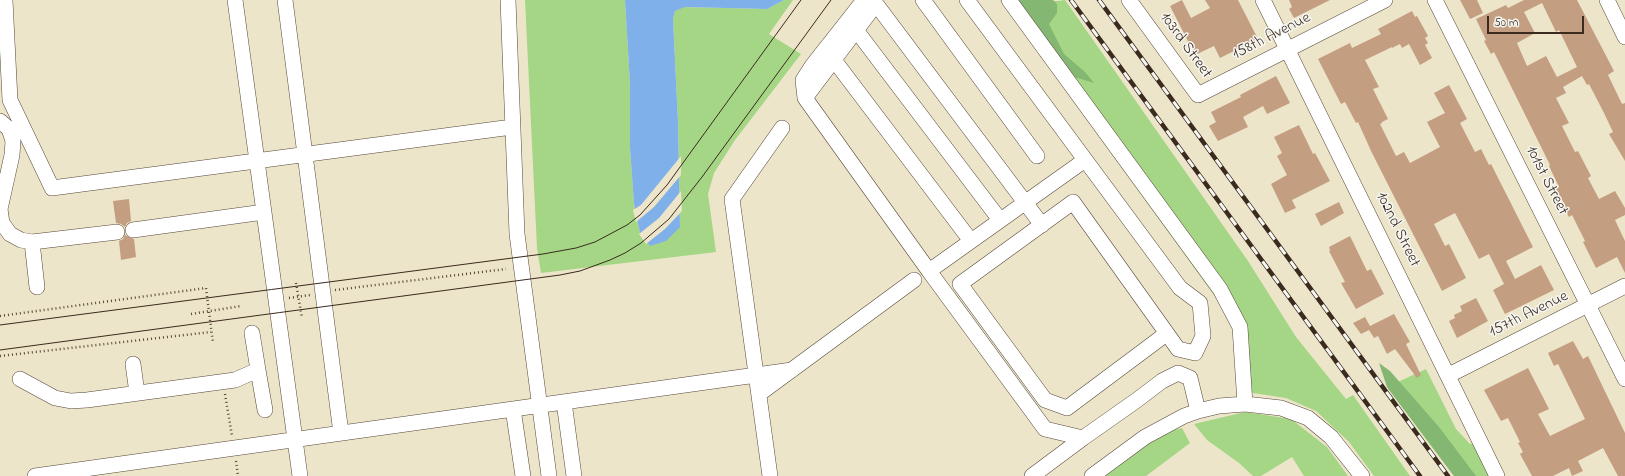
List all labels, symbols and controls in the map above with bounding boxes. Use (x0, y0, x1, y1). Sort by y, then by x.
scale bar (1489, 8, 1586, 34)
street label: 103rd Street (1155, 9, 1215, 83)
street label: 158th Avenue (1230, 9, 1314, 65)
text: 50 m (1494, 14, 1518, 32)
street label: 101st Street (1520, 143, 1572, 219)
street label: 102nd Street (1371, 189, 1423, 271)
street label: 157th Avenue (1486, 288, 1572, 342)

